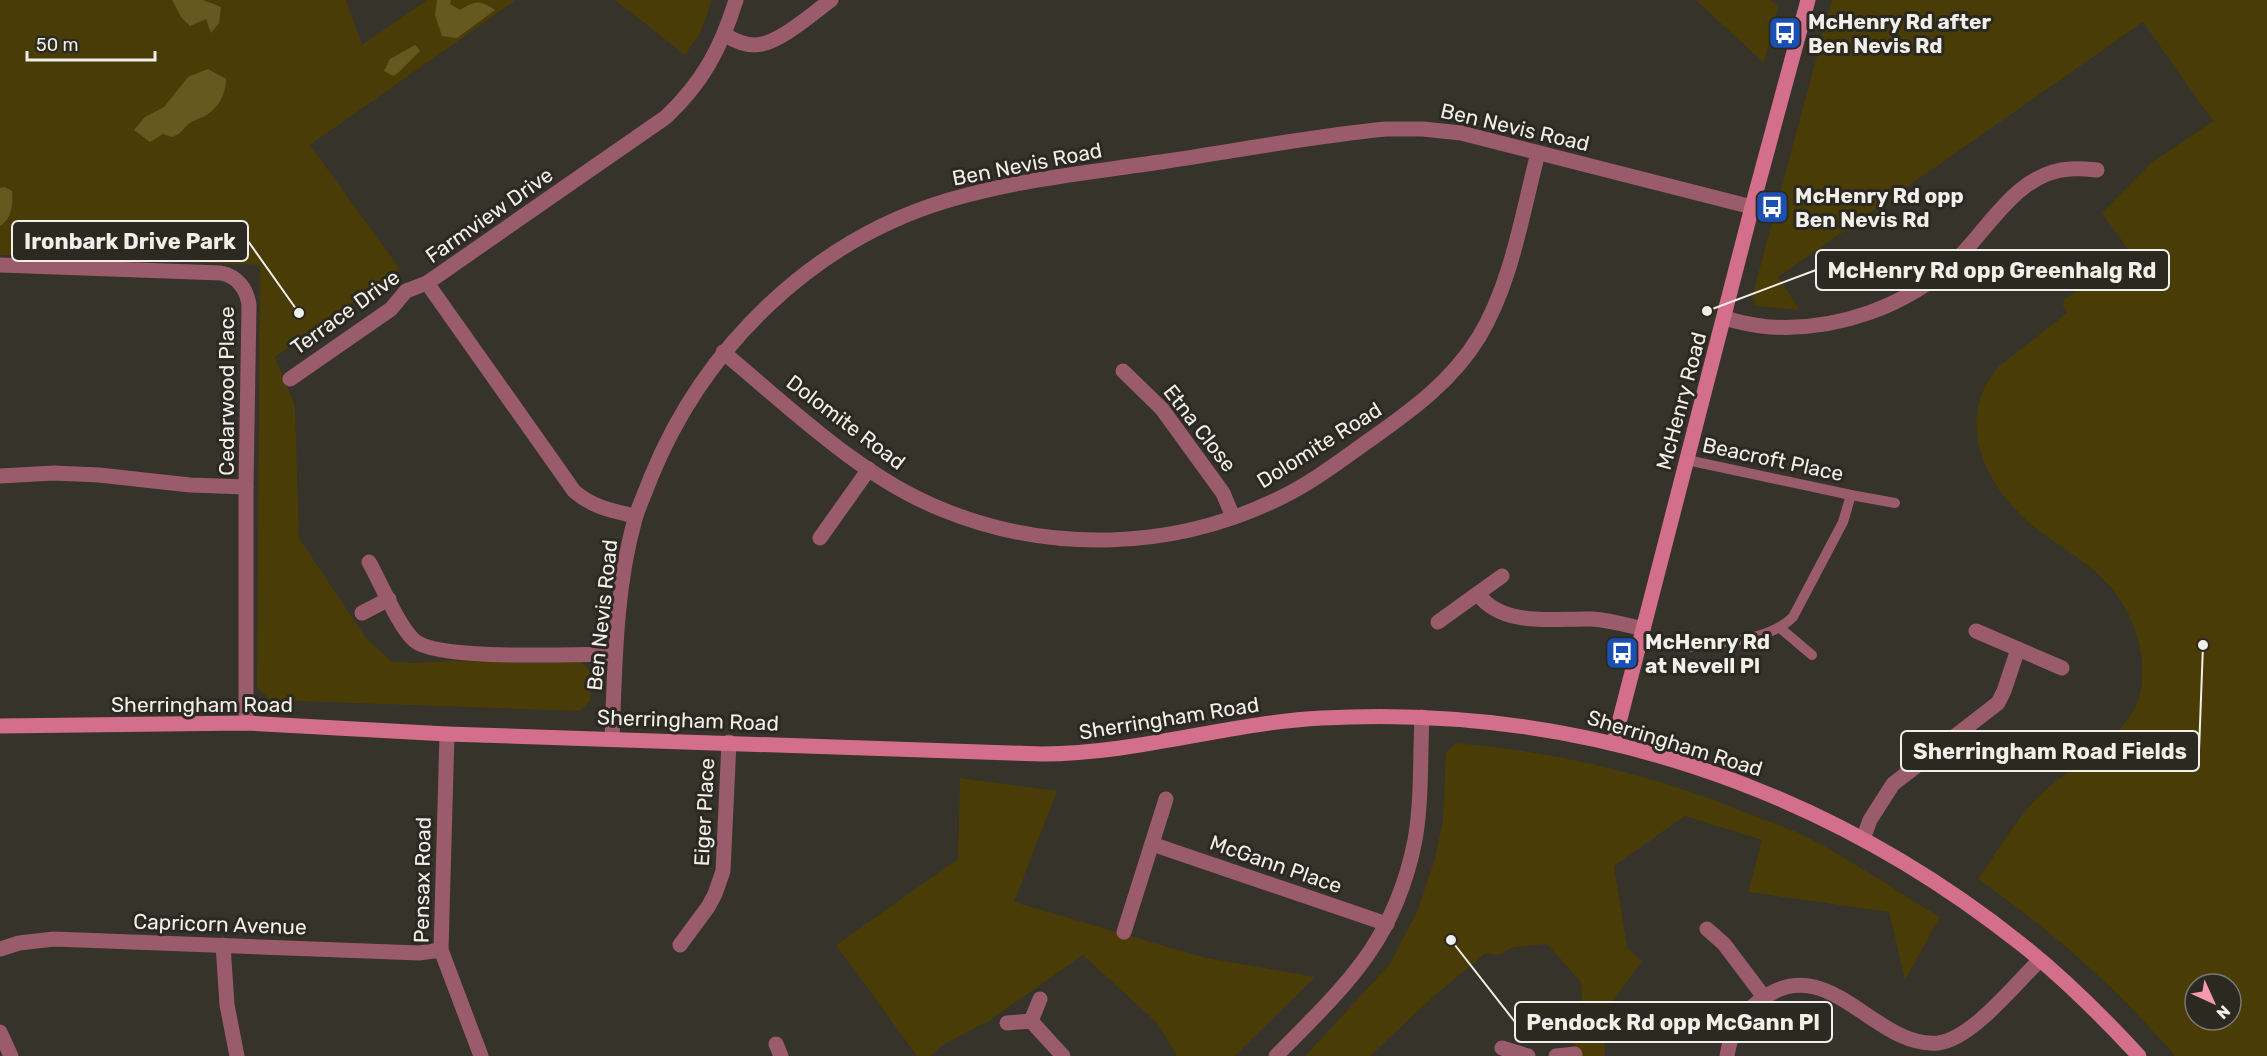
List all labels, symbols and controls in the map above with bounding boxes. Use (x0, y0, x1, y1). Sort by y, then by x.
place label: McHenry Rd after Ben Nevis Rd (1808, 9, 1991, 58)
bus stop icon: McHenry Rd after Ben Nevis Rd (1767, 15, 1803, 51)
scale bar (27, 24, 154, 62)
text: 50 m (36, 34, 79, 56)
street label: Ben Nevis Road (1438, 98, 1592, 156)
street label: Ben Nevis Road (950, 137, 1104, 191)
street label: Farmview Drive (420, 162, 558, 268)
place label: McHenry Rd opp Ben Nevis Rd (1795, 183, 1964, 232)
bus stop icon: McHenry Rd opp Ben Nevis Rd (1754, 189, 1790, 225)
callout: Ironbark Drive Park (12, 221, 248, 261)
text: Ironbark Drive Park (24, 228, 236, 255)
callout: McHenry Rd opp Greenhalg Rd (1816, 250, 2169, 290)
text: McHenry Rd opp Greenhalg Rd (1828, 257, 2156, 284)
street label: Terrace Drive (286, 264, 404, 360)
street label: Cedarwood Place (214, 306, 239, 476)
street label: McHenry Road (1651, 329, 1711, 473)
street label: Dolomite Road (782, 369, 910, 475)
street label: Etna Close (1158, 379, 1242, 477)
street label: Dolomite Road (1252, 397, 1386, 493)
street label: Beacroft Place (1700, 432, 1846, 486)
street label: Ben Nevis Road (582, 538, 622, 692)
place label: McHenry Rd at Nevell Pl (1645, 629, 1770, 678)
bus stop icon: McHenry Rd at Nevell Pl (1604, 635, 1640, 671)
street label: Sherringham Road (1077, 691, 1261, 745)
street label: Sherringham Road (111, 692, 293, 717)
street label: Sherringham Road (597, 704, 779, 736)
street label: Sherringham Road (1584, 704, 1766, 782)
callout: Sherringham Road Fields (1901, 731, 2199, 771)
text: Sherringham Road Fields (1913, 738, 2187, 765)
street label: Eiger Place (689, 757, 719, 867)
street label: Pensax Road (408, 817, 436, 943)
street label: McGann Place (1207, 830, 1345, 898)
street label: Capricorn Avenue (133, 908, 307, 940)
north arrow (2183, 972, 2243, 1032)
text: N (2212, 1001, 2234, 1023)
callout: Pendock Rd opp McGann Pl (1515, 1002, 1832, 1042)
text: Pendock Rd opp McGann Pl (1526, 1009, 1820, 1036)

